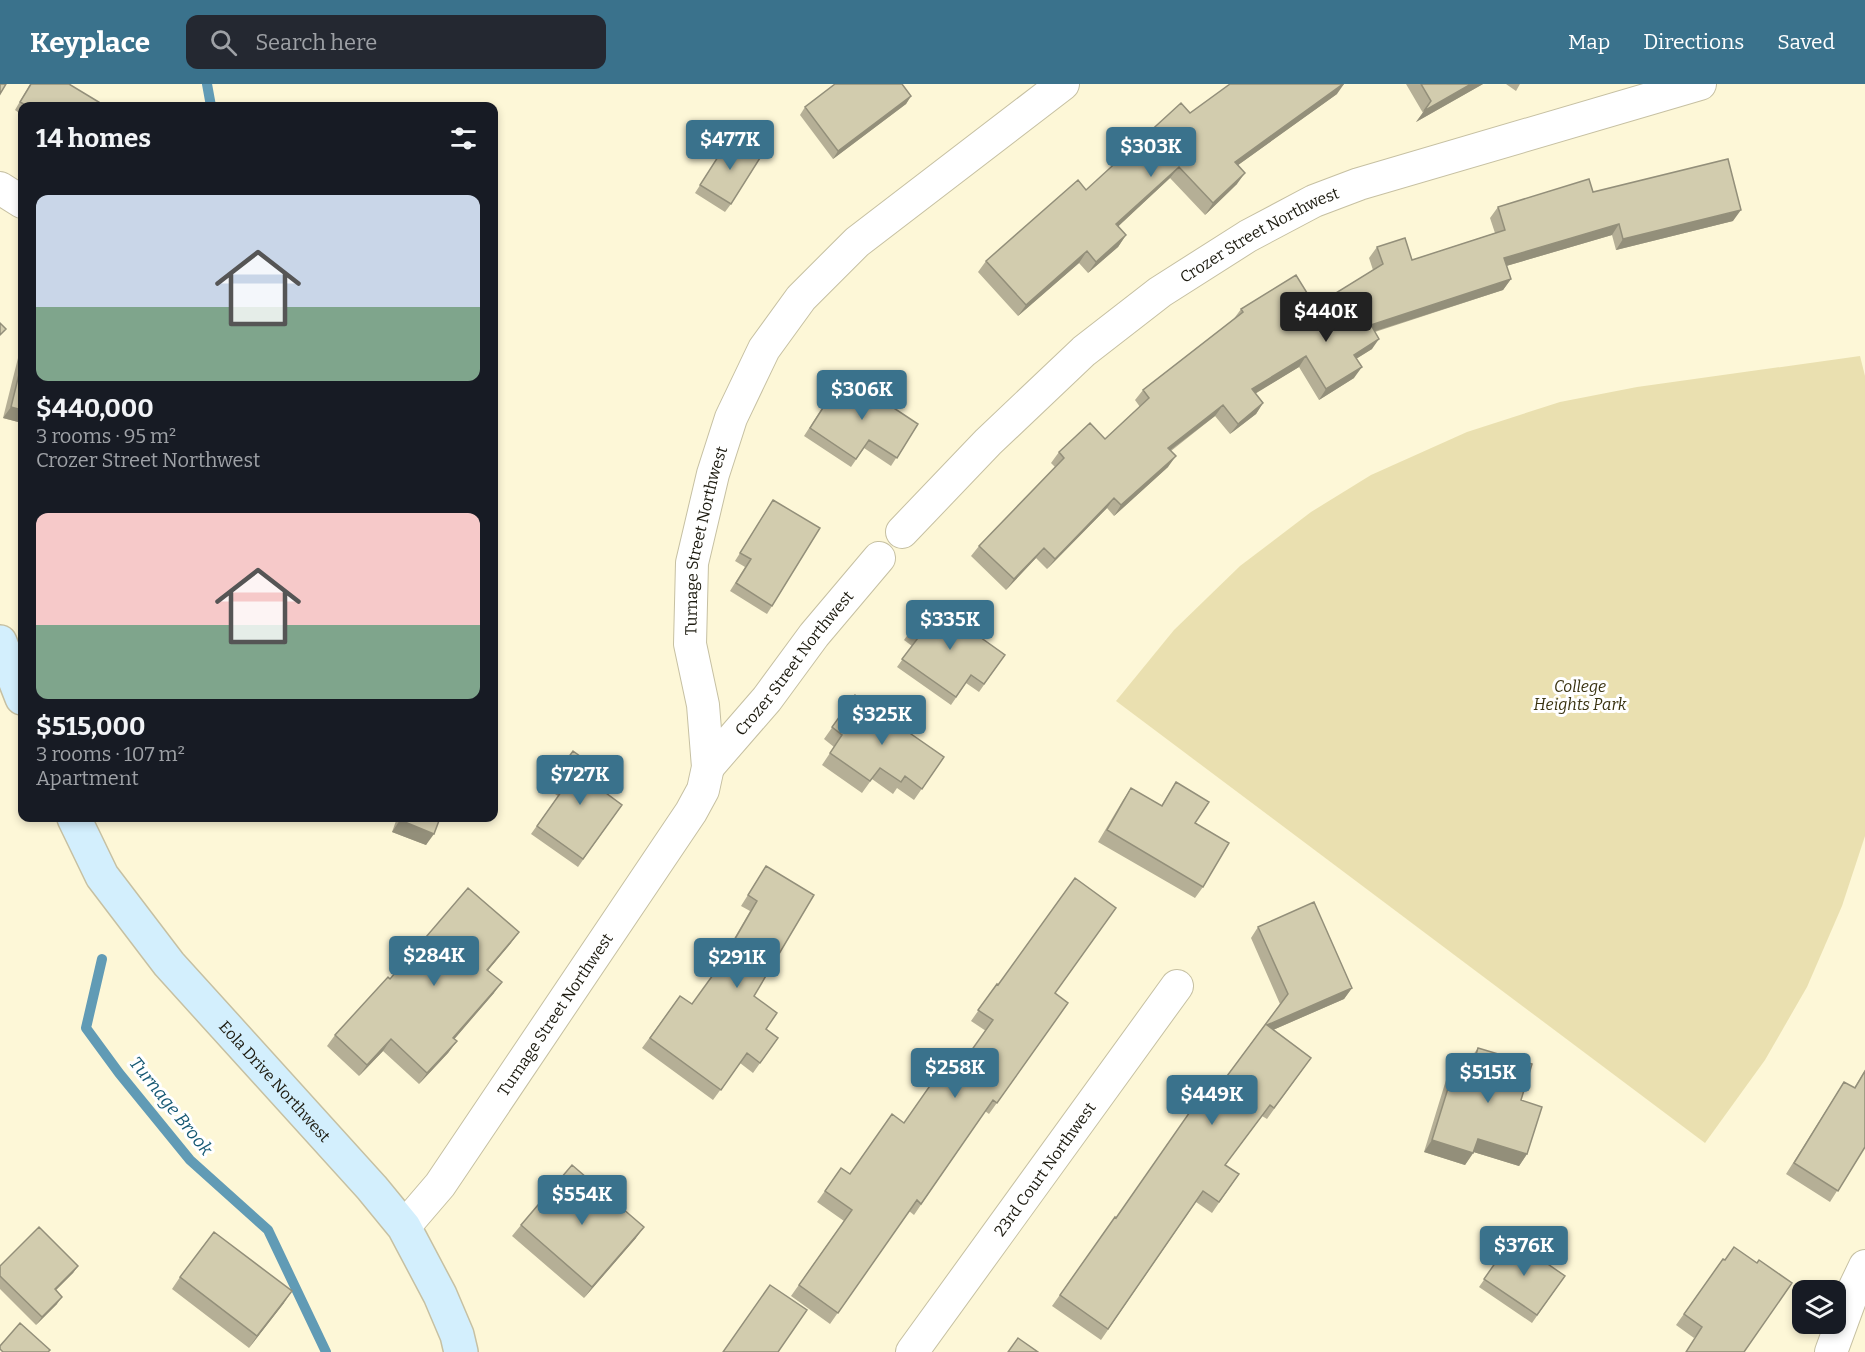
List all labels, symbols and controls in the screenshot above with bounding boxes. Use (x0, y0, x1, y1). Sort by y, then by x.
search box (186, 15, 606, 69)
text: Keyplace (30, 26, 150, 59)
icon: search (207, 26, 240, 59)
text: Search here (255, 29, 377, 56)
text: Map (1568, 29, 1610, 55)
text: Directions (1643, 29, 1744, 55)
text: Saved (1777, 29, 1835, 55)
pin: $477K (688, 120, 772, 171)
icon: filters (447, 122, 480, 155)
text: 14 homes (36, 123, 151, 154)
text: $477K (700, 127, 760, 151)
pin: $303K (1109, 127, 1193, 178)
text: $303K (1120, 134, 1182, 158)
street label: Crozer Street Northwest (1176, 183, 1342, 287)
icon: home (204, 234, 312, 342)
pin: $440K (1284, 292, 1368, 343)
text: $440K (1294, 299, 1358, 323)
pin: $306K (820, 370, 904, 421)
text: $306K (831, 377, 893, 401)
text: $440,000 (36, 393, 154, 424)
text: 3 rooms · 95 m² (36, 424, 176, 448)
street label: Turnage Street Northwest (681, 444, 731, 636)
text: Crozer Street Northwest (36, 448, 260, 472)
icon: home (204, 552, 312, 660)
street label: Crozer Street Northwest (731, 587, 857, 739)
pin: $335K (908, 600, 992, 651)
text: $335K (920, 607, 980, 631)
park label: College Heights Park (1534, 677, 1627, 714)
pin: $325K (840, 695, 924, 746)
text: $325K (852, 702, 912, 726)
text: $515,000 (36, 711, 145, 742)
text: 3 rooms · 107 m² (36, 742, 185, 766)
pin: $727K (538, 755, 622, 806)
text: $727K (551, 762, 609, 786)
text: Apartment (36, 766, 139, 790)
street label: Turnage Street Northwest (494, 929, 617, 1100)
pin: $284K (392, 936, 476, 987)
pin: $291K (695, 938, 779, 989)
text: $284K (403, 943, 465, 967)
text: $291K (708, 945, 766, 969)
street label: Eola Drive Northwest (215, 1017, 334, 1146)
pin: $258K (913, 1048, 997, 1099)
water label: Turnage Brook (125, 1052, 218, 1160)
pin: $515K (1446, 1053, 1530, 1104)
text: $258K (925, 1055, 985, 1079)
text: $515K (1460, 1060, 1516, 1084)
pin: $449K (1170, 1075, 1254, 1126)
text: $449K (1181, 1082, 1243, 1106)
street label: 23rd Court Northwest (990, 1098, 1100, 1240)
pin: $554K (540, 1175, 624, 1226)
text: $554K (552, 1182, 612, 1206)
pin: $376K (1482, 1226, 1566, 1277)
text: $376K (1494, 1233, 1554, 1257)
map controls (1792, 1280, 1846, 1334)
button: layers (1792, 1280, 1846, 1334)

